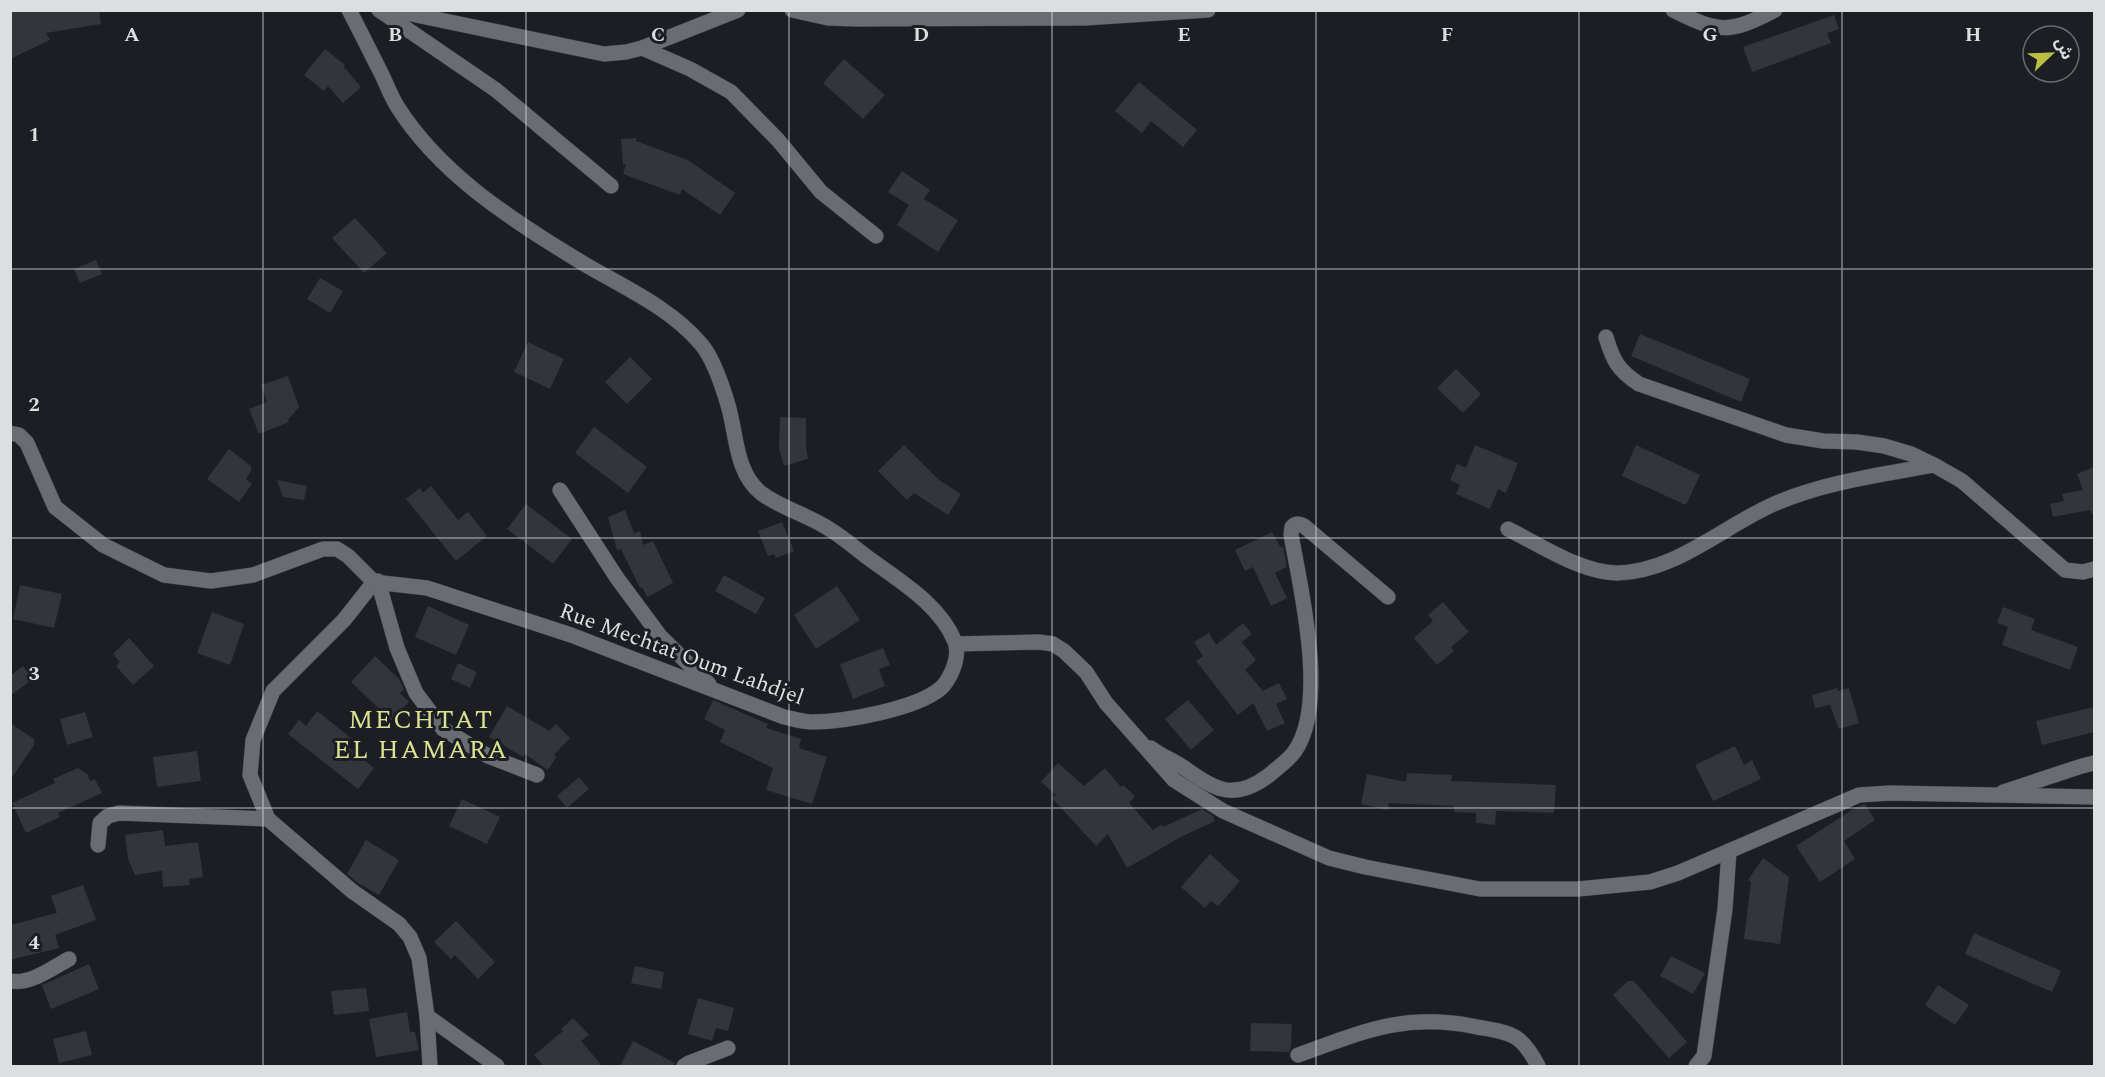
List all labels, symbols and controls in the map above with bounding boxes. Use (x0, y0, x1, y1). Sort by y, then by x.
text: A (124, 20, 140, 50)
text: B (388, 20, 402, 50)
text: C (651, 20, 665, 50)
text: D (913, 20, 929, 50)
text: E (1177, 20, 1191, 50)
text: F (1441, 20, 1453, 50)
text: G (1702, 20, 1718, 50)
text: H (1965, 20, 1981, 50)
north arrow (2021, 24, 2081, 84)
text: ش (2049, 34, 2079, 63)
text: 1 (28, 120, 40, 150)
text: 2 (28, 390, 40, 420)
street label: Rue Mechtat Oum Lahdjel (555, 595, 808, 714)
text: 3 (28, 659, 40, 689)
district label: MECHTAT EL HAMARA (333, 700, 509, 770)
text: 4 (28, 928, 40, 958)

